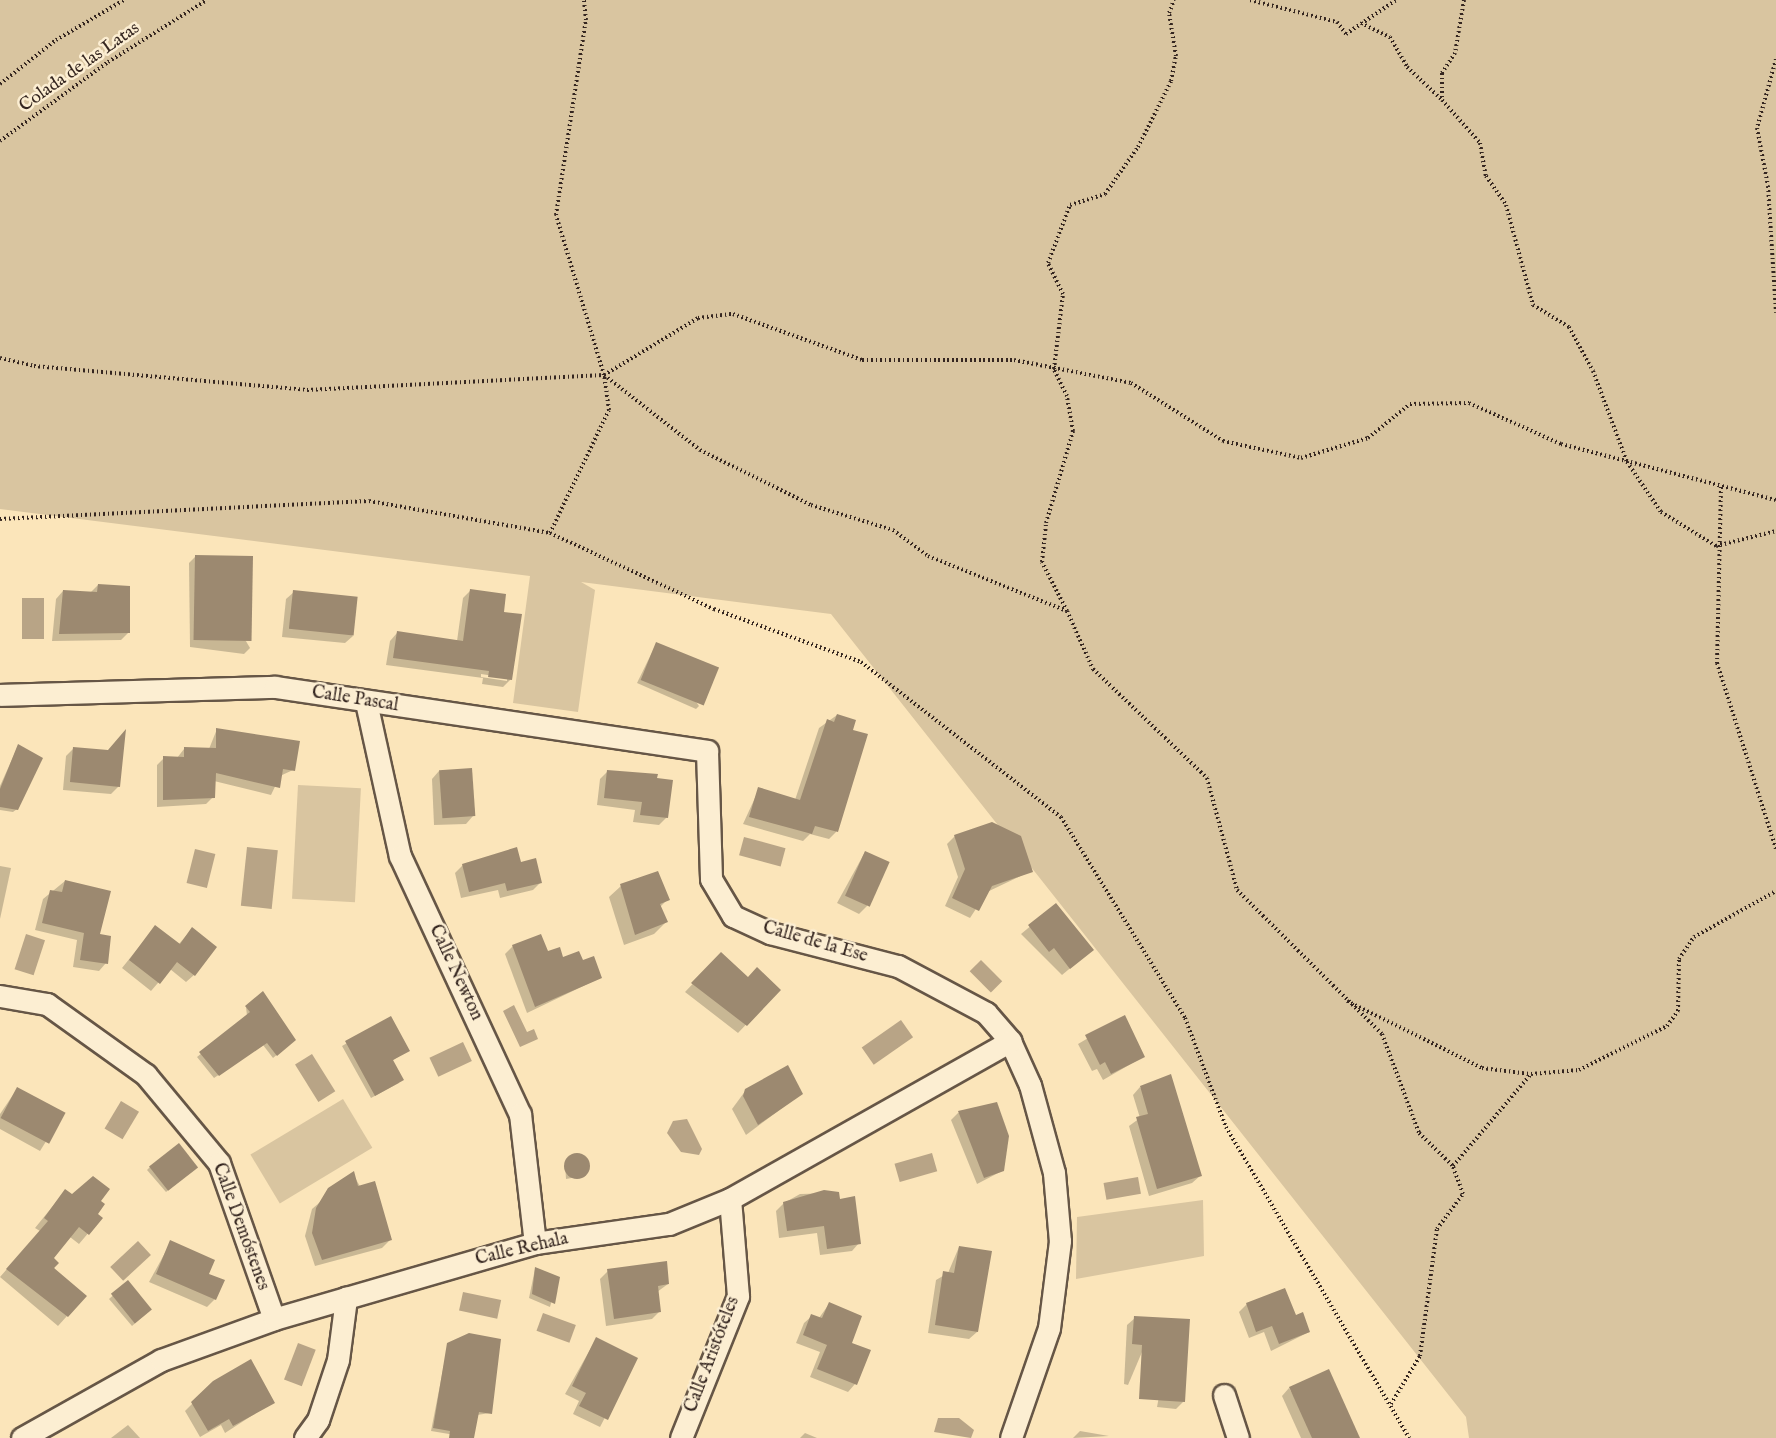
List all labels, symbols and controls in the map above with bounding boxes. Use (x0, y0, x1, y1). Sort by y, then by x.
street label: Colada de las Latas (16, 18, 144, 118)
street label: Calle Pascal (310, 682, 400, 718)
street label: Calle de la Ese (760, 918, 870, 968)
street label: Calle Newton (423, 922, 487, 1024)
street label: Calle Demóstenes (207, 1160, 273, 1294)
street label: Calle Rehala (474, 1229, 570, 1271)
street label: Calle Aristóteles (681, 1294, 745, 1416)

